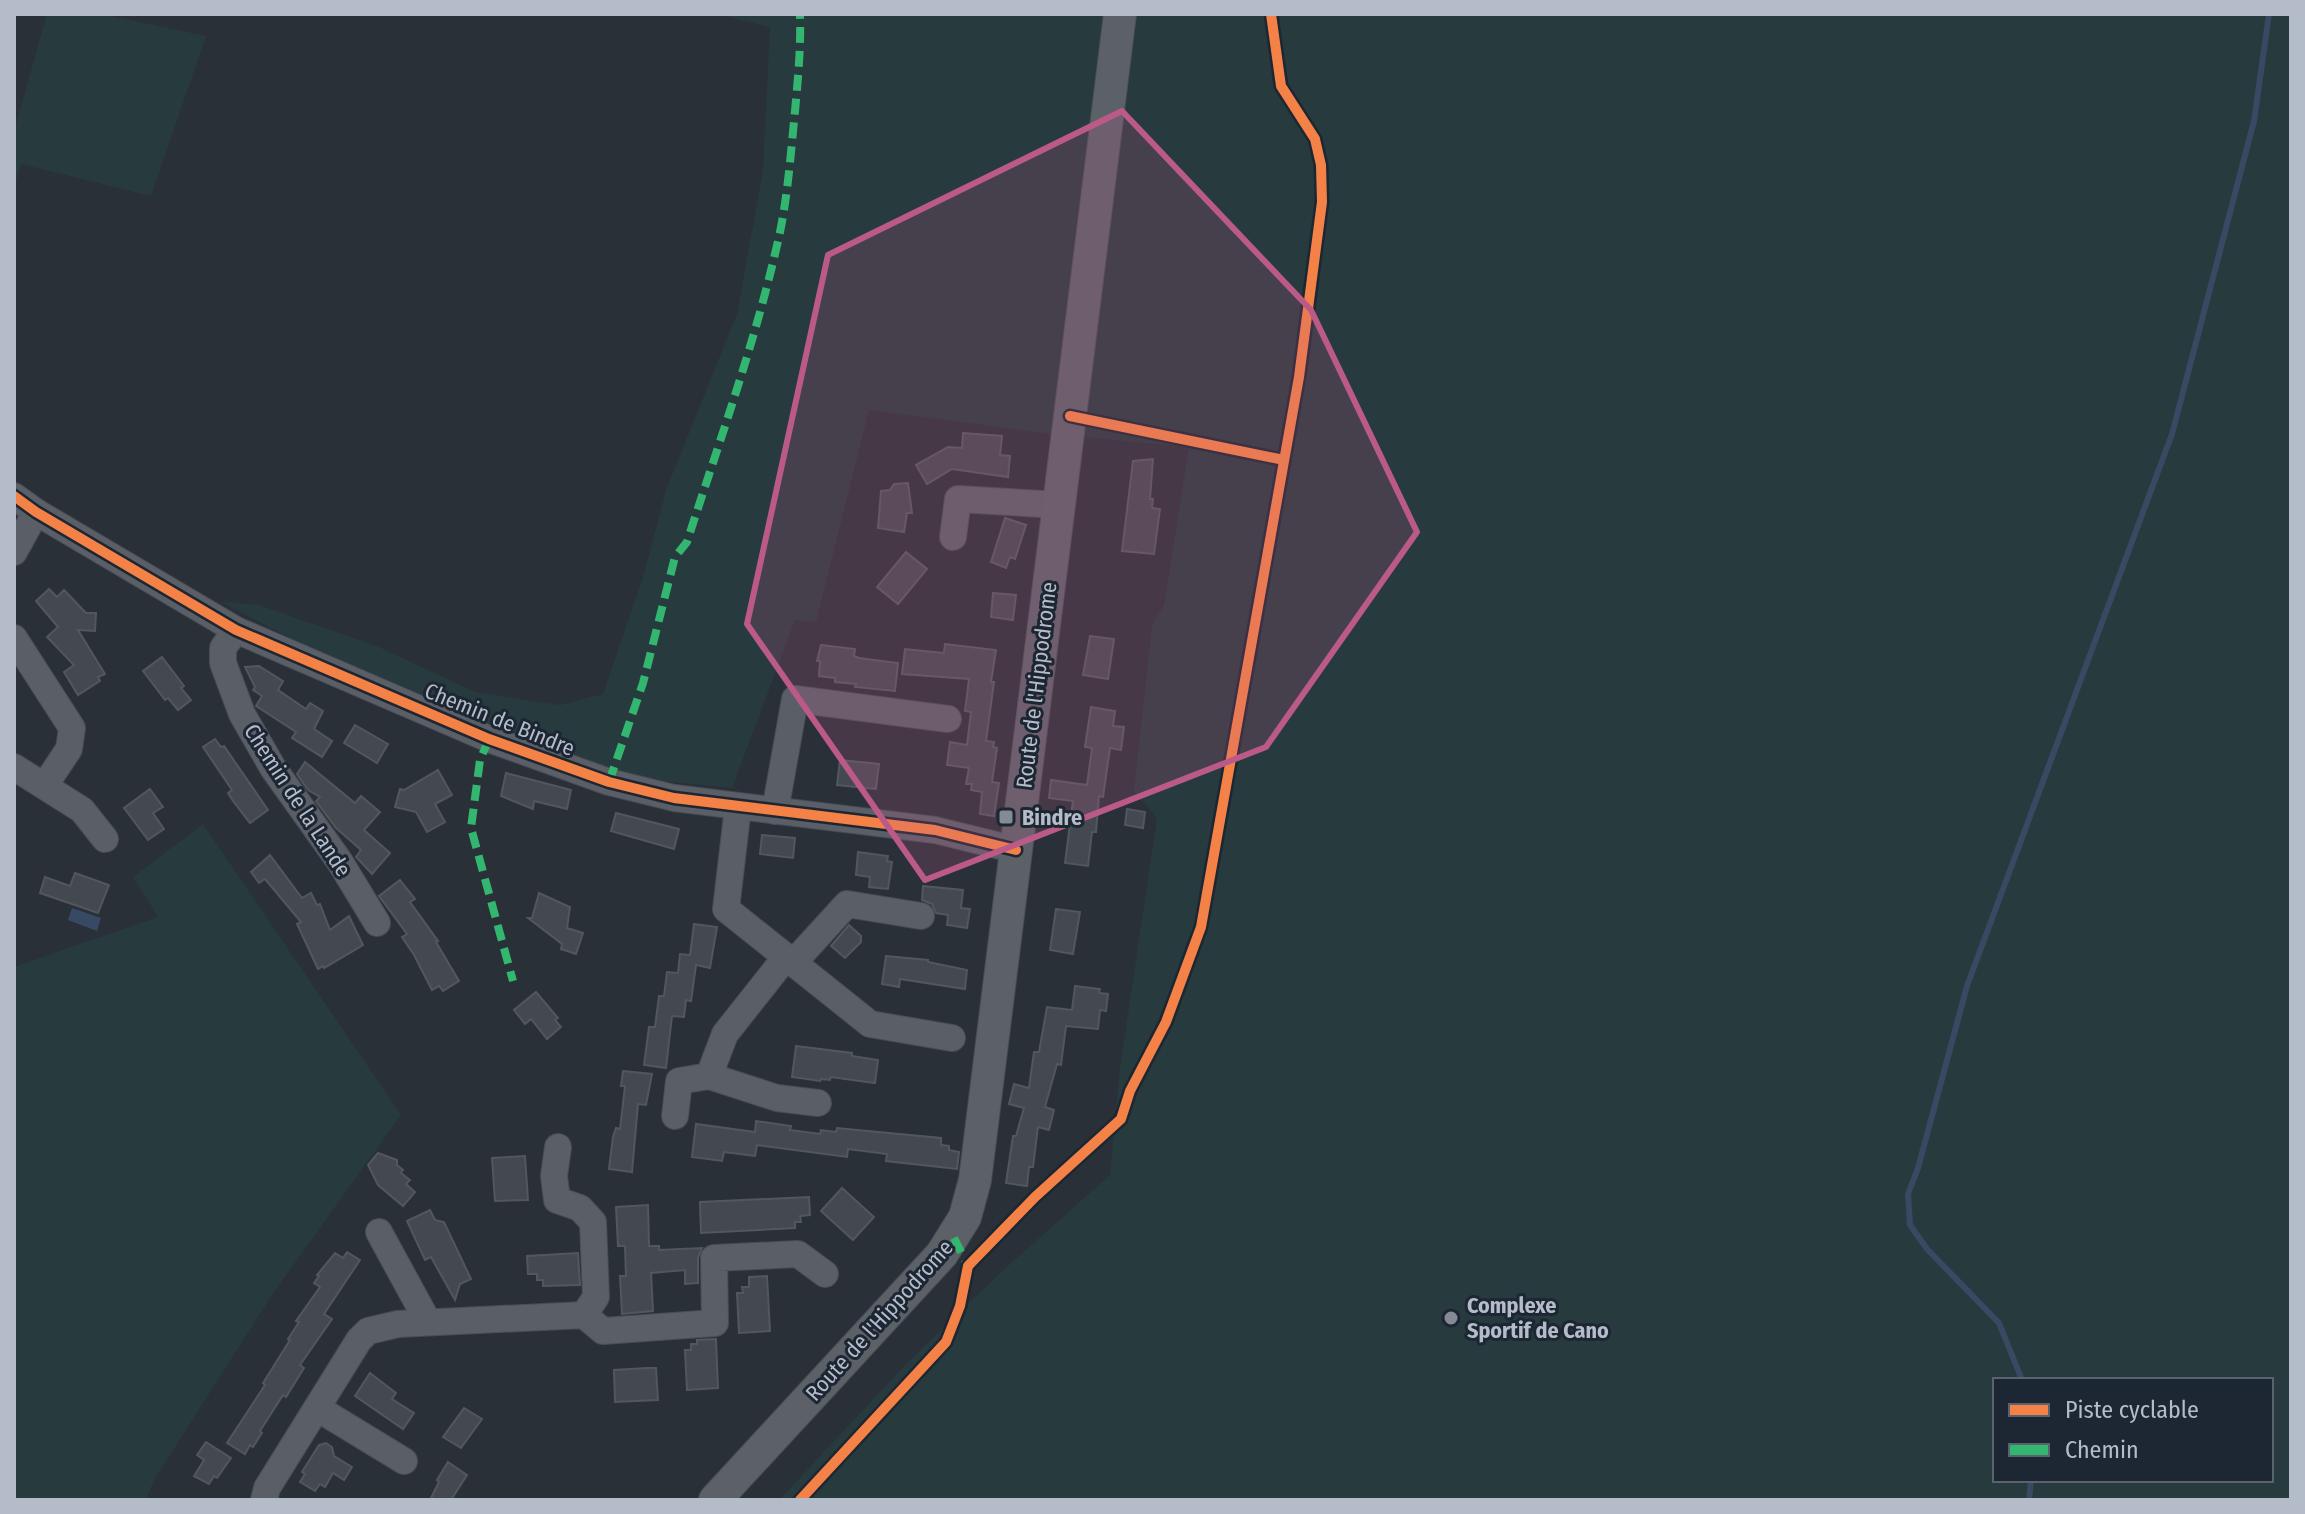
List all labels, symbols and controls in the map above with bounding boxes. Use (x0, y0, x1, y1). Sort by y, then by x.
street label: Route de l'Hippodrome (1010, 580, 1063, 790)
street label: Chemin de Bindre (421, 677, 579, 762)
street label: Chemin de la Lande (238, 719, 357, 882)
place label: Bindre (1022, 804, 1082, 831)
marker: Bindre (997, 808, 1015, 826)
street label: Route de l'Hippodrome (800, 1234, 959, 1406)
place label: Complexe Sportif de Cano (1467, 1292, 1609, 1344)
marker: Complexe Sportif de Cano (1442, 1309, 1460, 1327)
legend (1993, 1378, 2273, 1482)
text: Piste cyclable (2065, 1396, 2199, 1424)
text: Chemin (2065, 1436, 2139, 1464)

